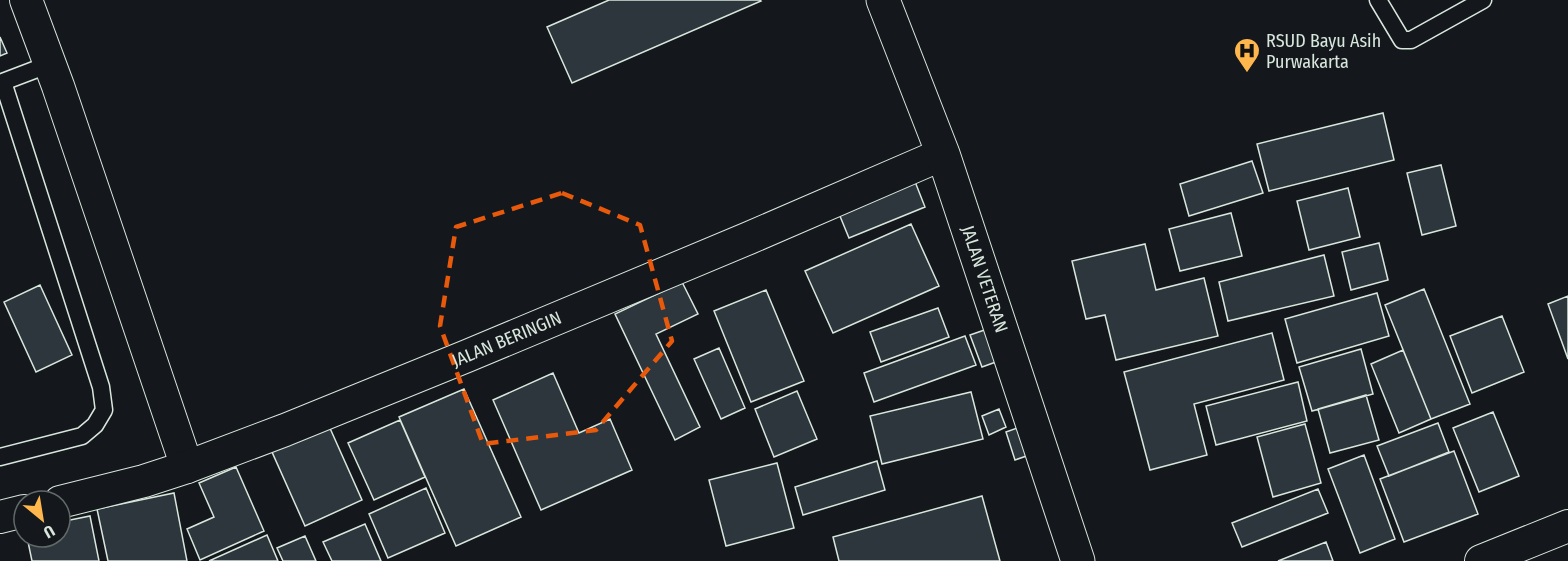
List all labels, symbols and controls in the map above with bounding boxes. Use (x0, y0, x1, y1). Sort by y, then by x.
place label: RSUD Bayu Asih Purwakarta (1266, 30, 1381, 73)
hospital icon: RSUD Bayu Asih Purwakarta (1232, 36, 1262, 74)
street label: JALAN VETERAN (956, 223, 1012, 335)
street label: JALAN BERINGIN (449, 307, 565, 372)
north arrow (12, 489, 72, 549)
text: U (40, 521, 58, 542)

